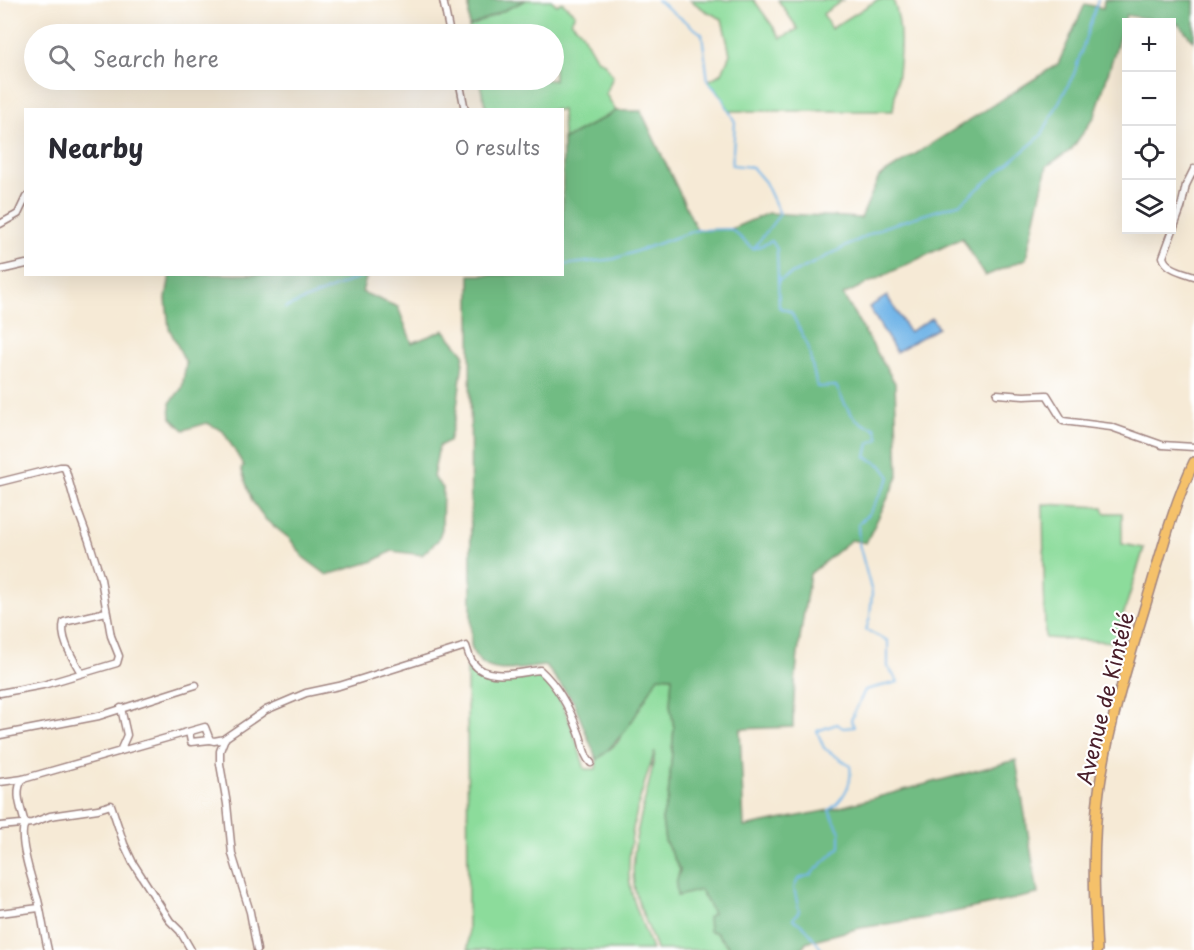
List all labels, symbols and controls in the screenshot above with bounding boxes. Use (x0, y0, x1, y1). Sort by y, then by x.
map controls (1122, 18, 1176, 234)
button: + (1122, 18, 1176, 72)
search box (24, 24, 564, 90)
icon: search (45, 41, 78, 74)
text: Search here (93, 41, 219, 74)
button: − (1122, 72, 1176, 126)
button: locate (1122, 126, 1176, 180)
text: Nearby (48, 128, 143, 167)
text: 0 results (455, 132, 540, 162)
button: layers (1122, 180, 1176, 234)
street label: Avenue de Kintélé (1067, 608, 1141, 788)

